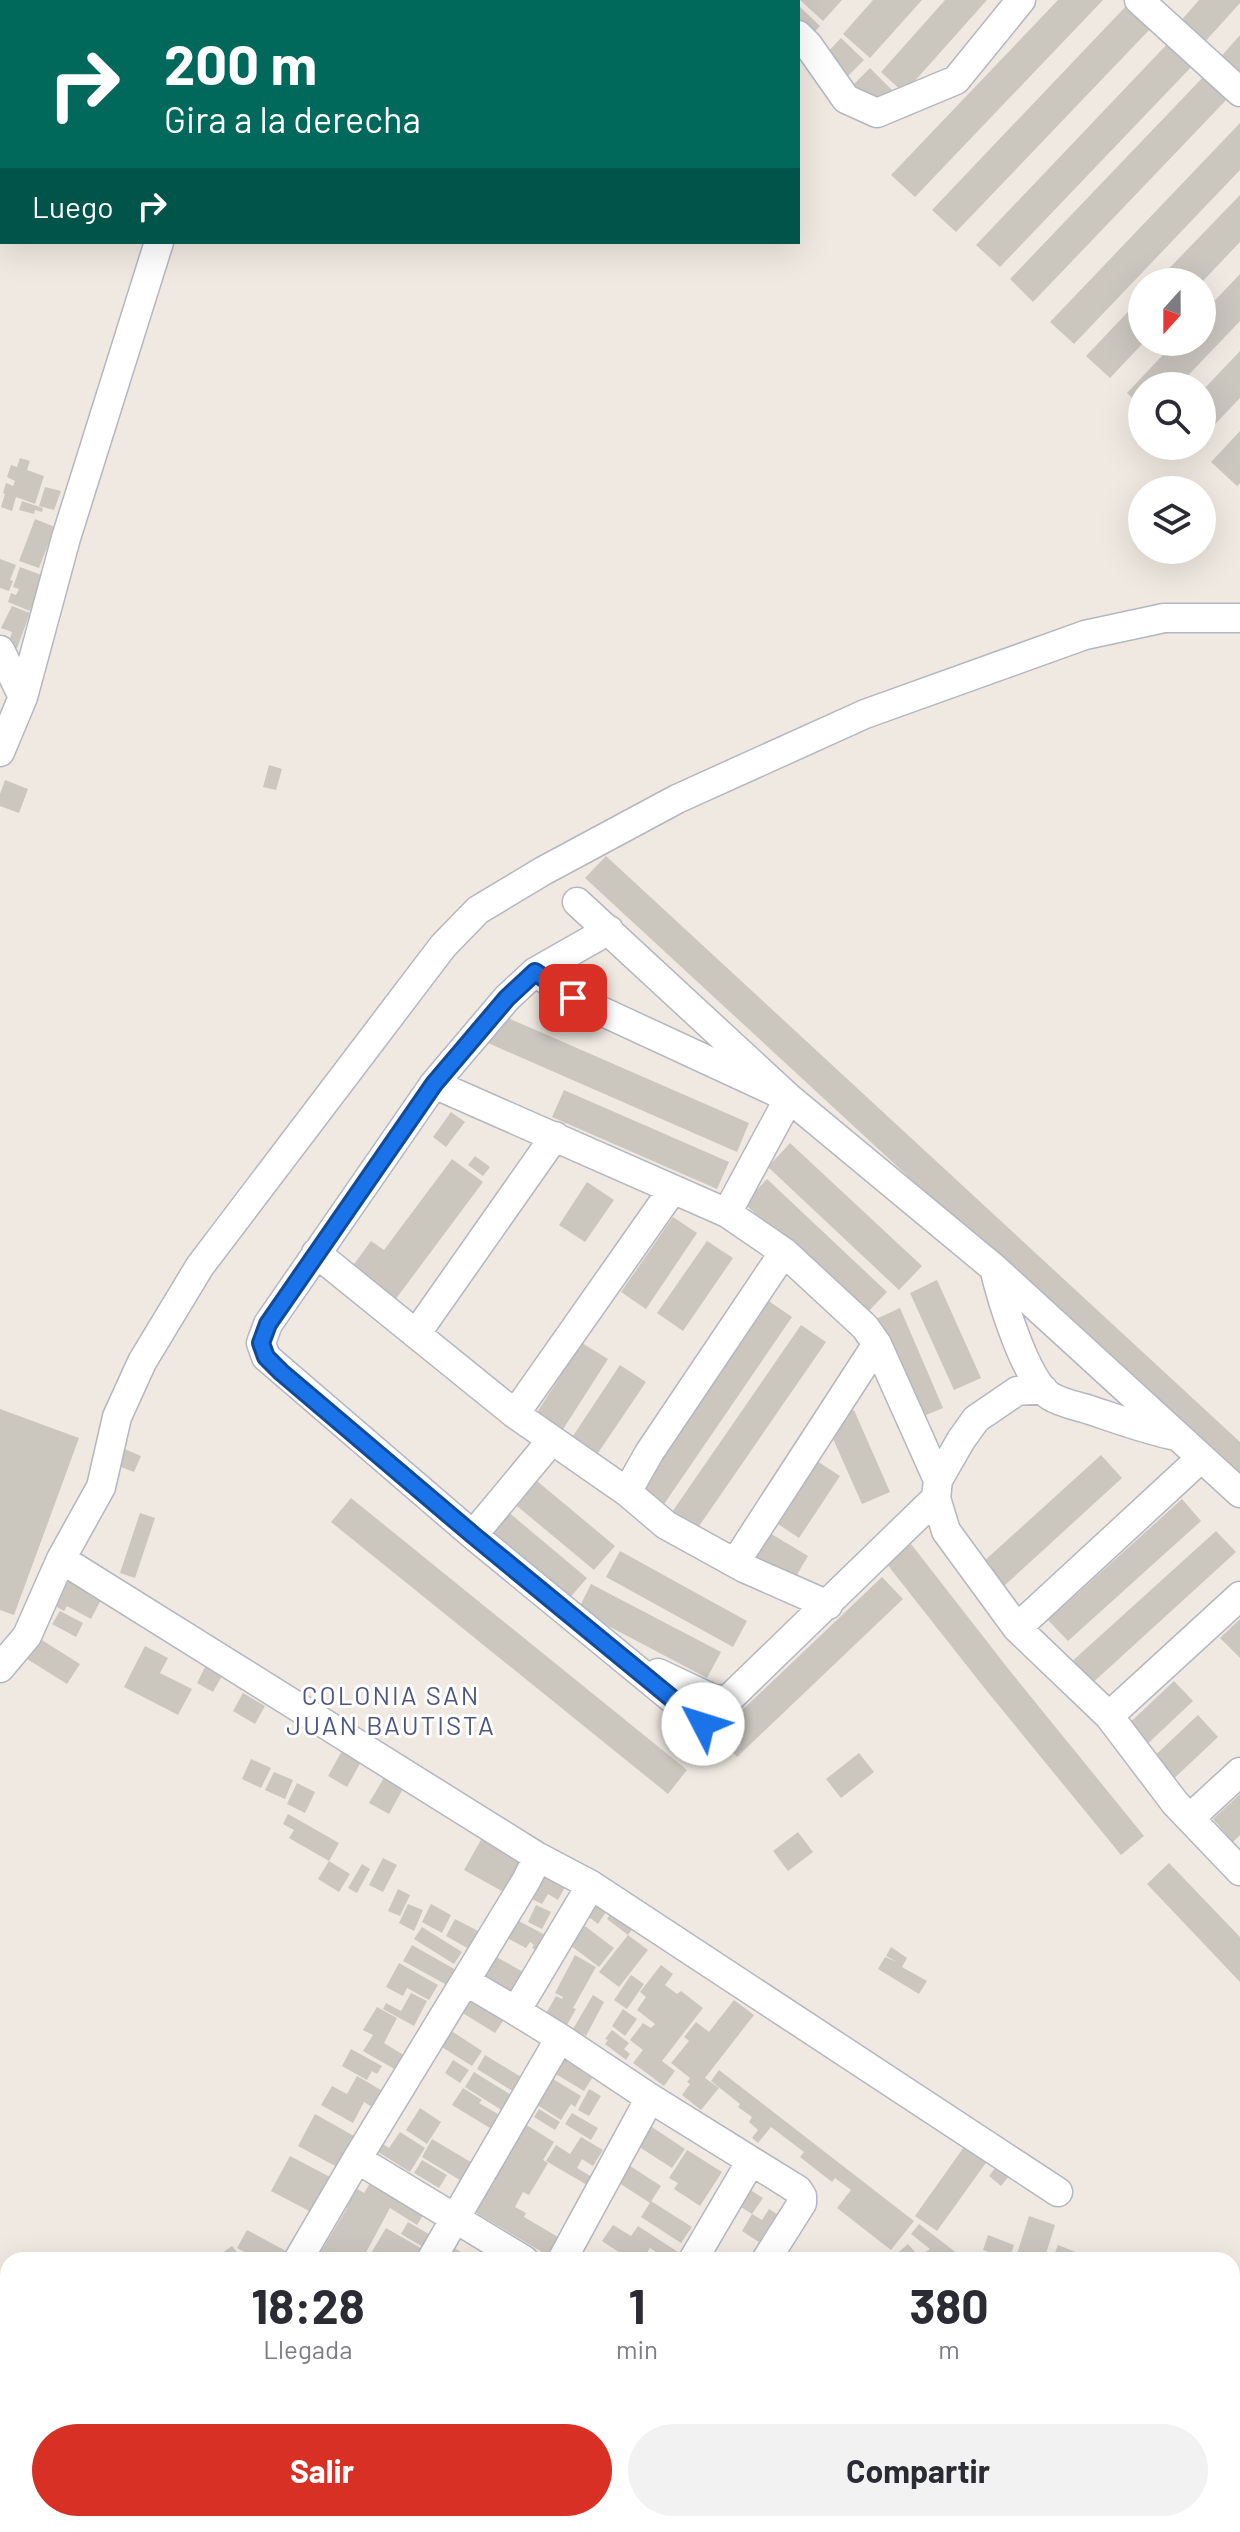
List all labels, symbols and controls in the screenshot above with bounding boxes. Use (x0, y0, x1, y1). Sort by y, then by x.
text: 200 m (164, 29, 317, 96)
icon: right (32, 32, 136, 136)
text: Gira a la derecha (164, 97, 421, 140)
icon: right (130, 184, 174, 228)
text: Luego (32, 188, 114, 224)
north arrow (1128, 268, 1216, 356)
map controls (1128, 268, 1216, 564)
button: search (1128, 372, 1216, 460)
button: layers (1128, 476, 1216, 564)
pin (539, 964, 607, 1032)
icon: arrive (551, 976, 595, 1020)
district label: COLONIA SAN JUAN BAUTISTA (286, 1679, 496, 1740)
position arrow (661, 1682, 745, 1766)
text: 18:28 (251, 2276, 365, 2334)
text: 1 (629, 2276, 646, 2334)
text: 380 (909, 2276, 989, 2334)
text: Llegada (263, 2333, 353, 2364)
text: min (616, 2333, 658, 2364)
text: m (938, 2333, 960, 2364)
button: Salir (32, 2424, 612, 2516)
button: Compartir (628, 2424, 1208, 2516)

